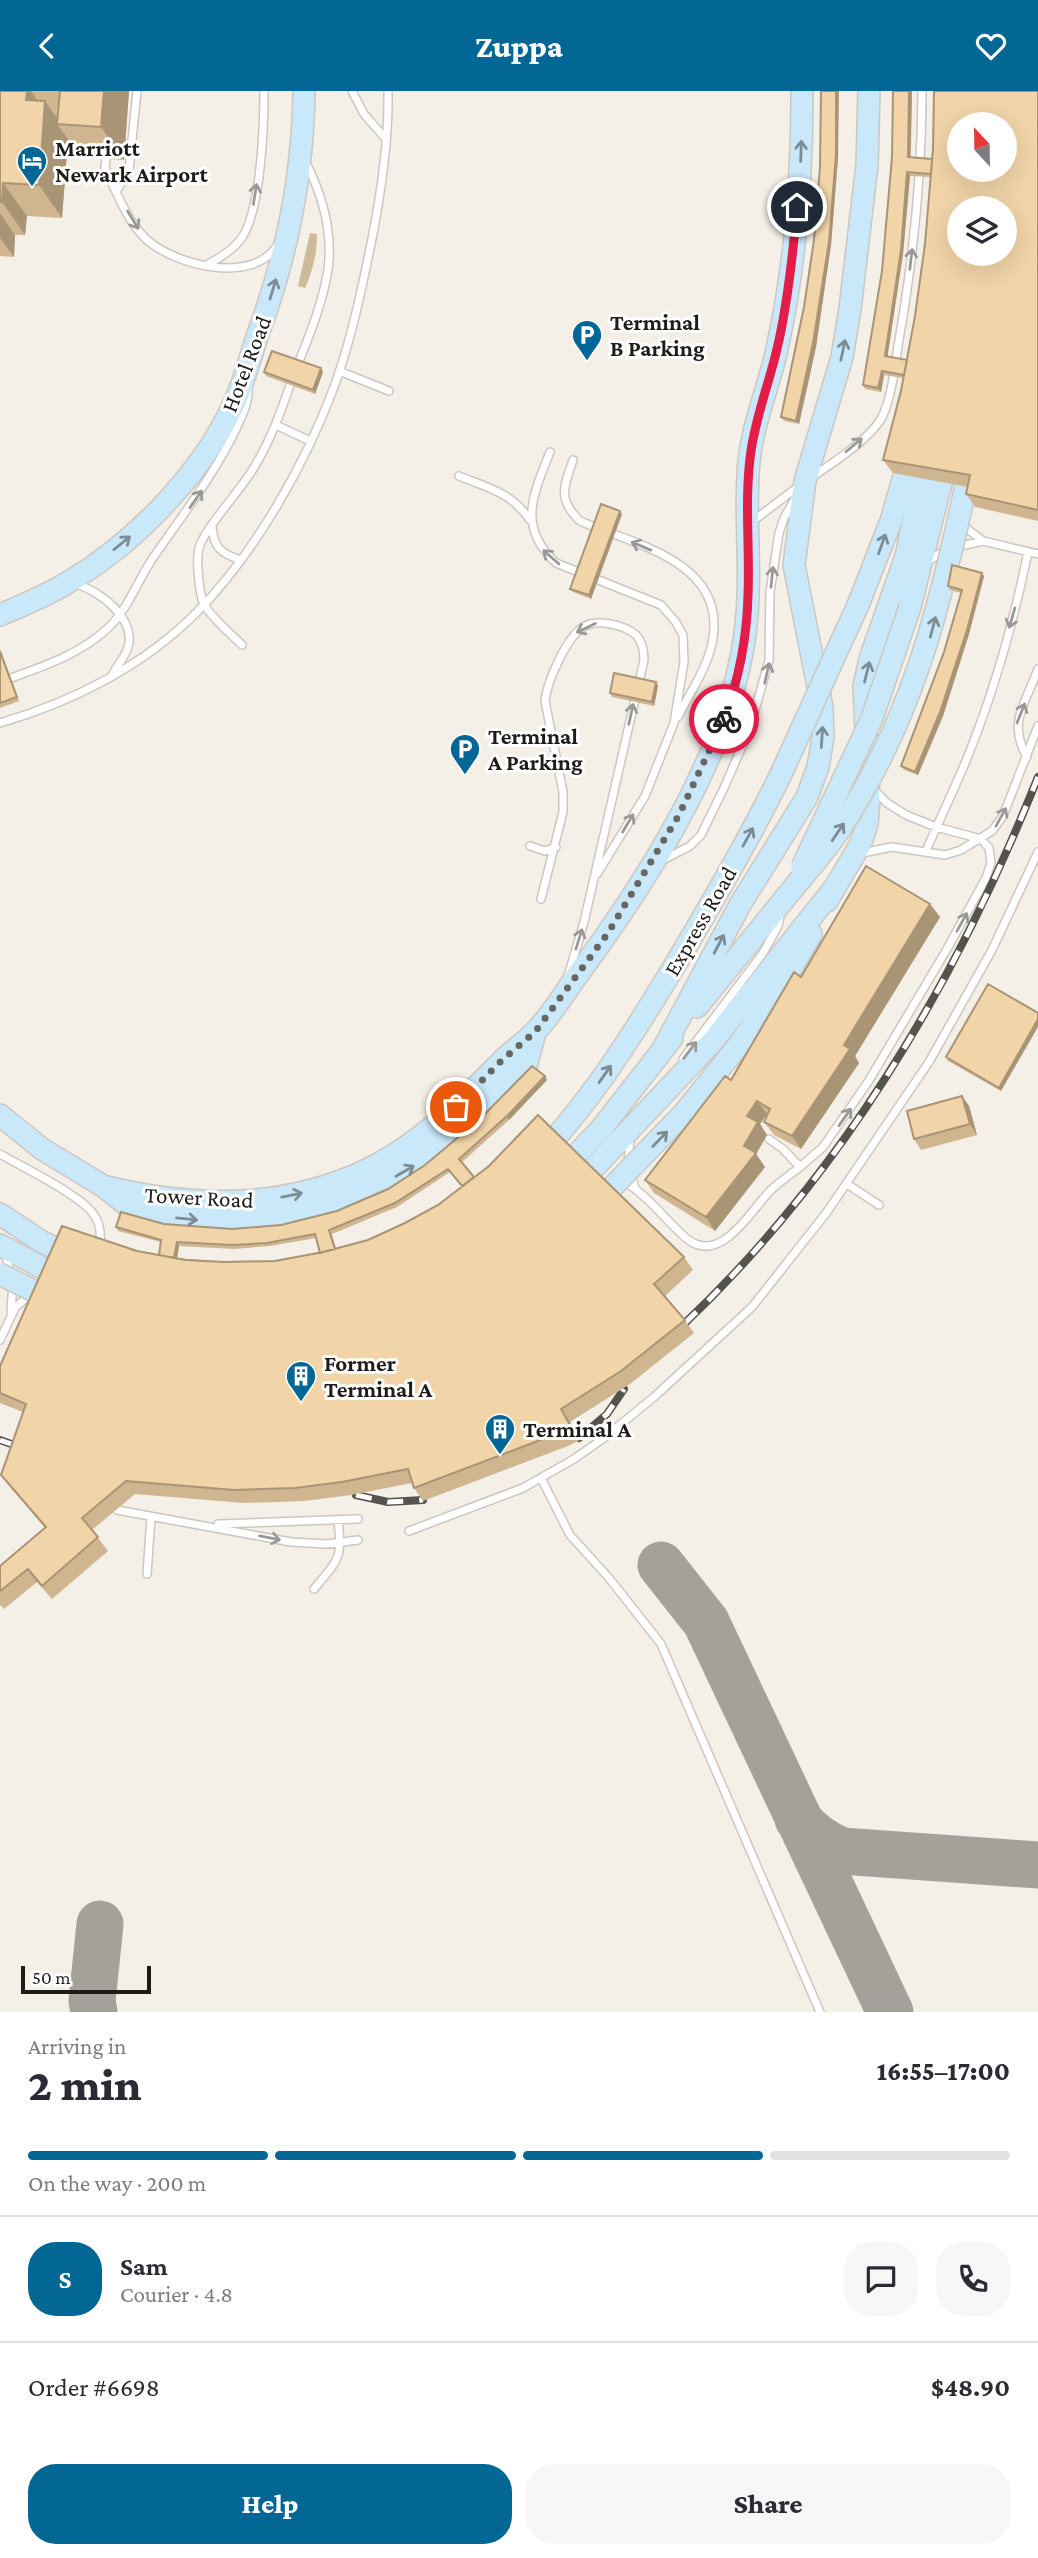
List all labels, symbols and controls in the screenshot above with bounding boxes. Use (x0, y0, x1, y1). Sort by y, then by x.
icon: back (28, 27, 66, 65)
icon: heart (972, 27, 1010, 65)
text: Zuppa (475, 28, 563, 64)
north arrow (947, 112, 1017, 182)
map controls (947, 112, 1017, 266)
place label: Marriott Newark Airport (55, 135, 208, 187)
one-way arrow (795, 140, 808, 163)
hotel icon: Marriott Newark Airport (15, 144, 49, 188)
pin (767, 177, 827, 237)
one-way arrow (249, 183, 262, 206)
icon: home (778, 188, 816, 226)
button: layers (947, 196, 1017, 266)
one-way arrow (126, 210, 140, 230)
one-way arrow (905, 248, 918, 271)
one-way arrow (267, 279, 280, 301)
place label: Terminal B Parking (610, 309, 705, 361)
street label: Hotel Road (216, 312, 276, 416)
parking icon: Terminal B Parking (570, 318, 604, 362)
one-way arrow (836, 339, 850, 362)
one-way arrow (845, 437, 863, 452)
one-way arrow (189, 490, 203, 509)
one-way arrow (877, 534, 889, 556)
one-way arrow (113, 535, 131, 551)
one-way arrow (631, 539, 653, 552)
one-way arrow (542, 549, 560, 565)
one-way arrow (766, 567, 779, 589)
one-way arrow (1004, 607, 1017, 629)
one-way arrow (927, 616, 940, 638)
one-way arrow (576, 622, 597, 635)
one-way arrow (861, 661, 874, 684)
one-way arrow (760, 662, 774, 685)
courier (689, 684, 759, 754)
icon: bike (705, 700, 743, 738)
one-way arrow (625, 703, 639, 726)
one-way arrow (1016, 703, 1029, 724)
place label: Terminal A Parking (487, 723, 583, 775)
one-way arrow (816, 726, 829, 749)
parking icon: Terminal A Parking (448, 732, 482, 776)
one-way arrow (994, 807, 1008, 827)
one-way arrow (622, 813, 636, 833)
one-way arrow (830, 823, 845, 842)
one-way arrow (741, 828, 755, 848)
street label: Express Road (658, 862, 742, 980)
one-way arrow (955, 912, 969, 932)
one-way arrow (573, 928, 586, 950)
one-way arrow (713, 934, 727, 955)
one-way arrow (682, 1040, 697, 1059)
one-way arrow (598, 1065, 612, 1084)
pin (426, 1077, 486, 1137)
icon: bag (437, 1088, 475, 1126)
one-way arrow (838, 1108, 852, 1127)
one-way arrow (651, 1131, 668, 1148)
one-way arrow (394, 1164, 414, 1178)
street label: Tower Road (144, 1181, 254, 1213)
one-way arrow (280, 1188, 303, 1202)
one-way arrow (175, 1212, 198, 1225)
place label: Former Terminal A (324, 1350, 432, 1402)
building icon: Former Terminal A (284, 1359, 318, 1403)
building icon: Terminal A (483, 1412, 517, 1456)
place label: Terminal A (523, 1416, 631, 1442)
one-way arrow (258, 1532, 281, 1545)
scale bar (21, 1963, 150, 1995)
text: 50 m (32, 1967, 71, 1988)
text: Arriving in (28, 2033, 126, 2059)
text: 16:55–17:00 (877, 2057, 1010, 2086)
text: 2 min (28, 2059, 142, 2110)
text: On the way · 200 m (28, 2170, 206, 2196)
button: chat (844, 2242, 918, 2316)
button: phone (936, 2242, 1010, 2316)
text: Sam (120, 2252, 168, 2281)
text: S (59, 2265, 72, 2294)
text: Courier · 4.8 (120, 2281, 233, 2307)
text: Order #6698 (28, 2373, 160, 2402)
text: $48.90 (931, 2373, 1010, 2402)
button: Help (28, 2464, 512, 2544)
button: Share (526, 2464, 1010, 2544)

